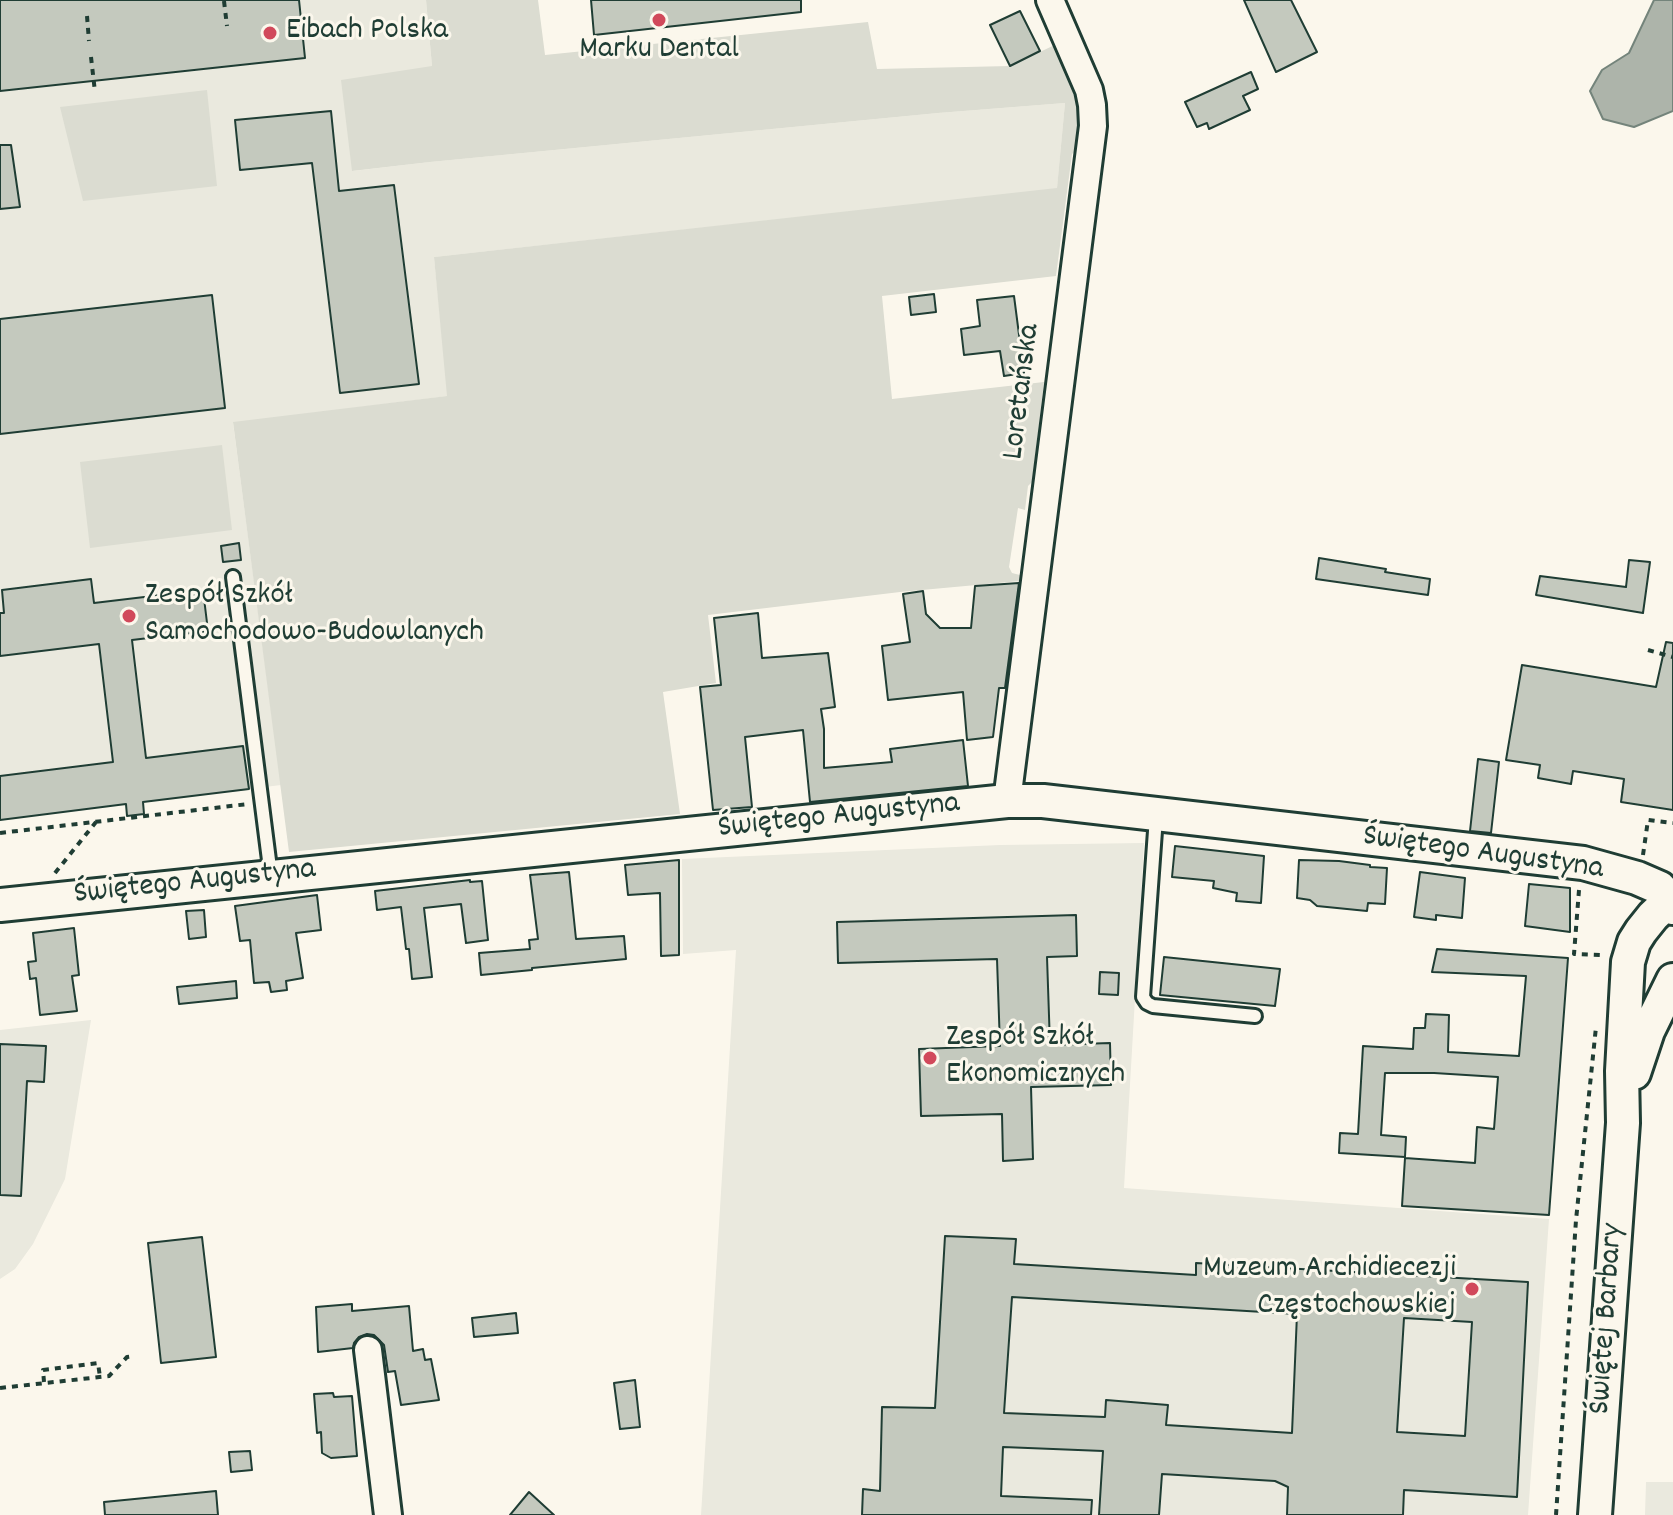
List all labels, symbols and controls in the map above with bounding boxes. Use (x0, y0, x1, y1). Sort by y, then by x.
marker: Marku Dental (650, 11, 668, 29)
place label: Eibach Polska (286, 14, 448, 52)
marker: Eibach Polska (261, 24, 279, 42)
place label: Marku Dental (579, 33, 739, 71)
street label: Loretańska (997, 322, 1051, 462)
place label: Zespół Szkół Samochodowo-Budowlanych (145, 579, 484, 654)
marker: Zespół Szkół Samochodowo-Budowlanych (120, 607, 138, 625)
street label: Świętego Augustyna (717, 786, 961, 850)
street label: Świętego Augustyna (1360, 819, 1606, 891)
street label: Świętego Augustyna (73, 852, 317, 916)
place label: Zespół Szkół Ekonomicznych (946, 1021, 1125, 1096)
marker: Zespół Szkół Ekonomicznych (921, 1049, 939, 1067)
street label: Świętej Barbary (1583, 1222, 1635, 1416)
place label: Muzeum Archidiecezji Częstochowskiej (1203, 1252, 1456, 1327)
marker: Muzeum Archidiecezji Częstochowskiej (1463, 1280, 1481, 1298)

